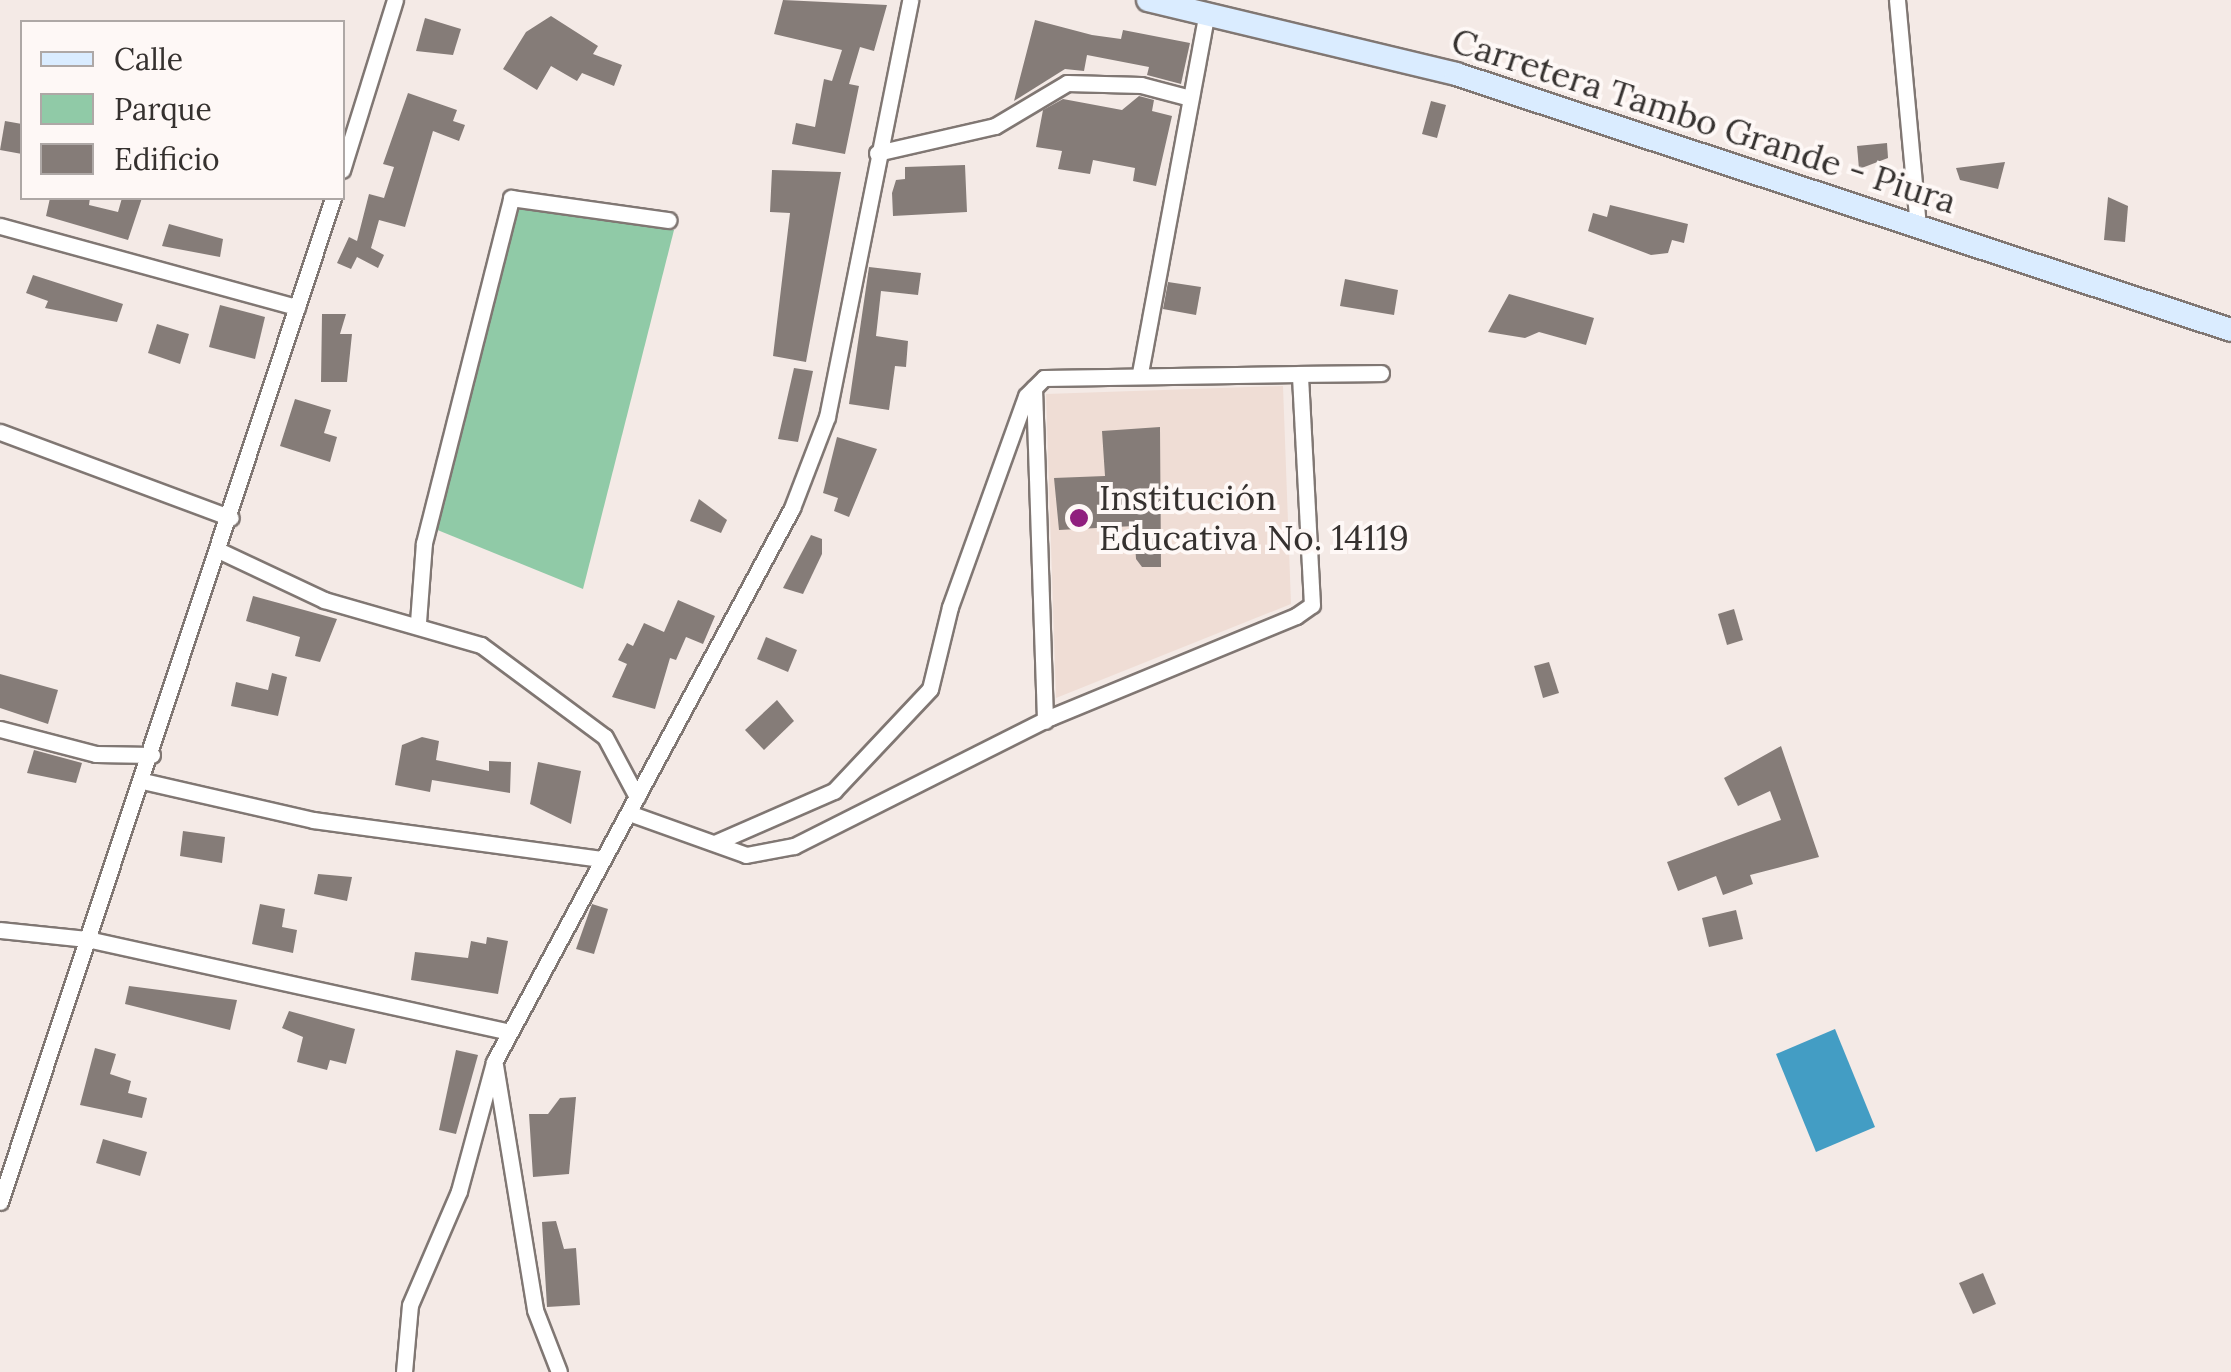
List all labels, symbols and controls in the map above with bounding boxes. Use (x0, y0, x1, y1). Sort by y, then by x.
street label: Carretera Tambo Grande - Piura (1446, 19, 1962, 223)
legend (20, 20, 345, 200)
text: Calle (114, 40, 183, 78)
text: Parque (114, 90, 212, 128)
text: Edificio (114, 140, 220, 178)
place label: Institución Educativa No. 14119 (1099, 477, 1409, 559)
marker: Institución Educativa No. 14119 (1068, 507, 1090, 529)

